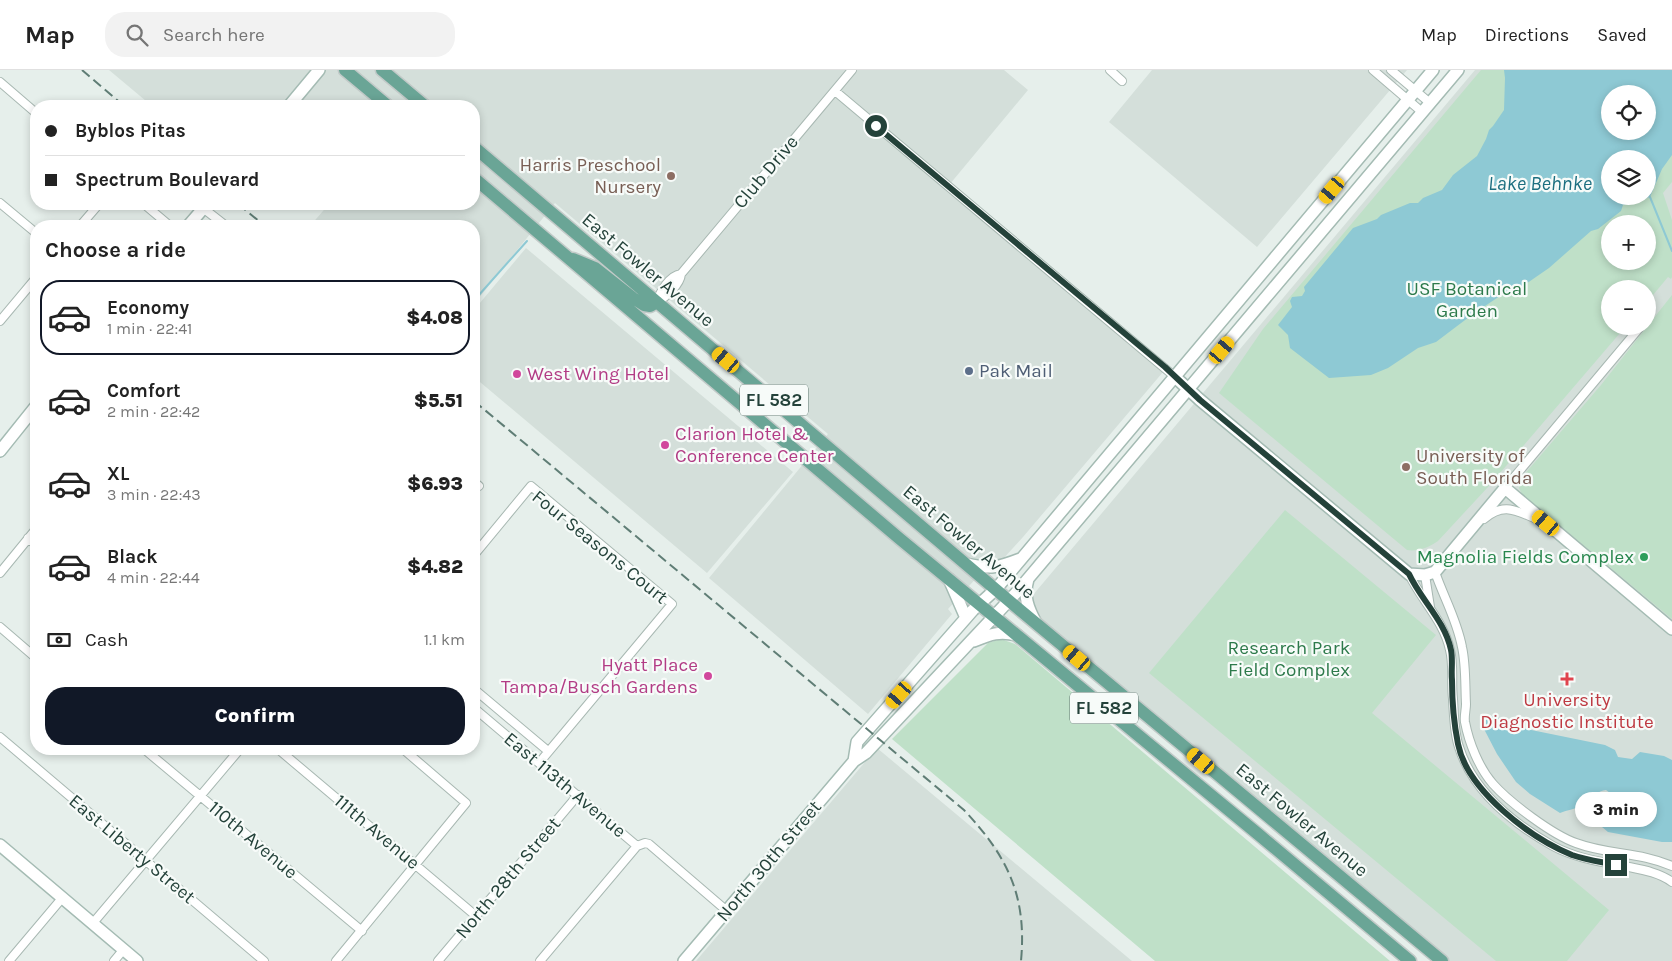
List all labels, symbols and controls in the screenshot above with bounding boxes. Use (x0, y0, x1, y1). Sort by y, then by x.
search box (105, 12, 455, 57)
text: Map (25, 21, 75, 49)
icon: search (123, 21, 151, 49)
text: Search here (163, 24, 265, 46)
text: Map (1421, 24, 1457, 46)
text: Directions (1485, 24, 1569, 46)
text: Saved (1597, 24, 1647, 46)
map controls (1601, 85, 1656, 335)
button: locate (1601, 85, 1656, 140)
route start (865, 115, 887, 137)
text: Byblos Pitas (75, 120, 186, 142)
street label: Club Drive (729, 131, 803, 213)
button: layers (1601, 150, 1656, 205)
place label: Harris Preschool Nursery (519, 154, 661, 198)
text: Spectrum Boulevard (75, 169, 259, 191)
marker: Harris Preschool Nursery (665, 170, 677, 182)
water label: Lake Behnke (1488, 172, 1592, 195)
car (1316, 174, 1347, 206)
street label: East Fowler Avenue (578, 208, 718, 332)
button: + (1601, 215, 1656, 270)
text: Choose a ride (45, 237, 186, 263)
park label: USF Botanical Garden (1407, 278, 1527, 322)
button: − (1601, 280, 1656, 335)
icon: car (47, 295, 92, 340)
text: Economy (107, 297, 189, 319)
text: $4.08 (406, 307, 463, 329)
text: 1 min · 22:41 (107, 319, 192, 338)
car (1206, 334, 1237, 366)
car (709, 345, 742, 375)
place label: Pak Mail (979, 360, 1053, 382)
place label: West Wing Hotel (527, 363, 669, 385)
marker: Pak Mail (963, 365, 975, 377)
marker: West Wing Hotel (511, 368, 523, 380)
icon: car (47, 378, 92, 423)
text: Comfort (107, 380, 181, 402)
road number: FL 582 (740, 384, 808, 416)
text: $5.51 (414, 390, 463, 412)
text: 2 min · 22:42 (107, 402, 200, 421)
place label: Clarion Hotel & Conference Center (675, 423, 834, 467)
marker: Clarion Hotel & Conference Center (659, 439, 671, 451)
place label: University of South Florida (1416, 445, 1532, 489)
icon: car (47, 461, 92, 506)
marker: University of South Florida (1400, 461, 1412, 473)
text: XL (107, 463, 129, 485)
text: $6.93 (407, 473, 463, 495)
street label: East Fowler Avenue (899, 480, 1039, 604)
text: 3 min · 22:43 (107, 485, 201, 504)
street label: Four Seasons Court (528, 485, 672, 609)
car (1529, 508, 1562, 538)
icon: car (47, 544, 92, 589)
text: Black (107, 546, 158, 568)
place label: Magnolia Fields Complex (1417, 546, 1634, 568)
marker: Magnolia Fields Complex (1638, 551, 1650, 563)
text: $4.82 (407, 556, 463, 578)
text: 4 min · 22:44 (107, 568, 200, 587)
icon: cash (45, 626, 73, 654)
text: Cash (85, 629, 129, 651)
text: 1.1 km (424, 630, 465, 649)
park label: Research Park Field Complex (1228, 637, 1351, 681)
car (1060, 643, 1093, 673)
place label: Hyatt Place Tampa/Busch Gardens (501, 654, 698, 698)
marker: Hyatt Place Tampa/Busch Gardens (702, 670, 714, 682)
marker: University Diagnostic Institute (1560, 672, 1574, 686)
car (883, 679, 914, 711)
button: Confirm (45, 687, 465, 745)
place label: University Diagnostic Institute (1480, 689, 1654, 733)
road number: FL 582 (1070, 692, 1138, 724)
street label: East 113th Avenue (500, 728, 630, 842)
car (1184, 746, 1217, 776)
street label: East Fowler Avenue (1232, 758, 1372, 882)
street label: East Liberty Street (64, 790, 200, 908)
street label: 111th Avenue (330, 790, 424, 874)
callout: 3 min (1575, 792, 1657, 828)
street label: 110th Avenue (204, 796, 302, 884)
street label: North 30th Street (712, 796, 826, 926)
text: 3 min (1593, 800, 1639, 819)
street label: North 28th Street (451, 813, 565, 943)
route end (1605, 854, 1627, 876)

